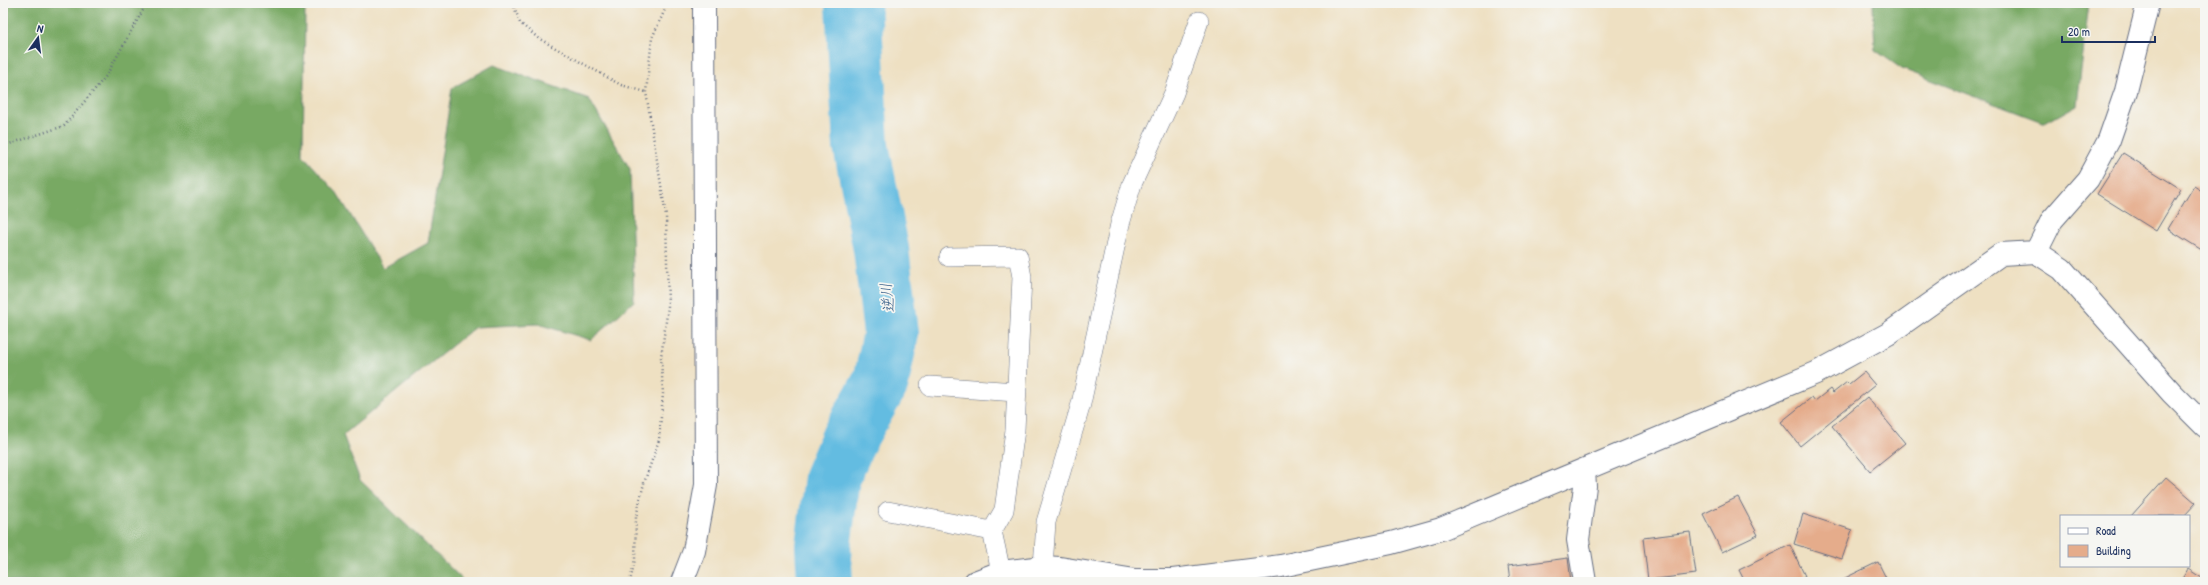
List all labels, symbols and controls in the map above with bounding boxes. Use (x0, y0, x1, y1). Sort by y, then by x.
north arrow (18, 18, 58, 58)
scale bar (2062, 18, 2155, 44)
text: N (36, 21, 45, 36)
text: 20 m (2068, 23, 2090, 40)
water label: 逆川 (875, 282, 899, 314)
legend (2060, 515, 2190, 567)
text: Road (2096, 522, 2116, 539)
text: Building (2096, 542, 2131, 559)

